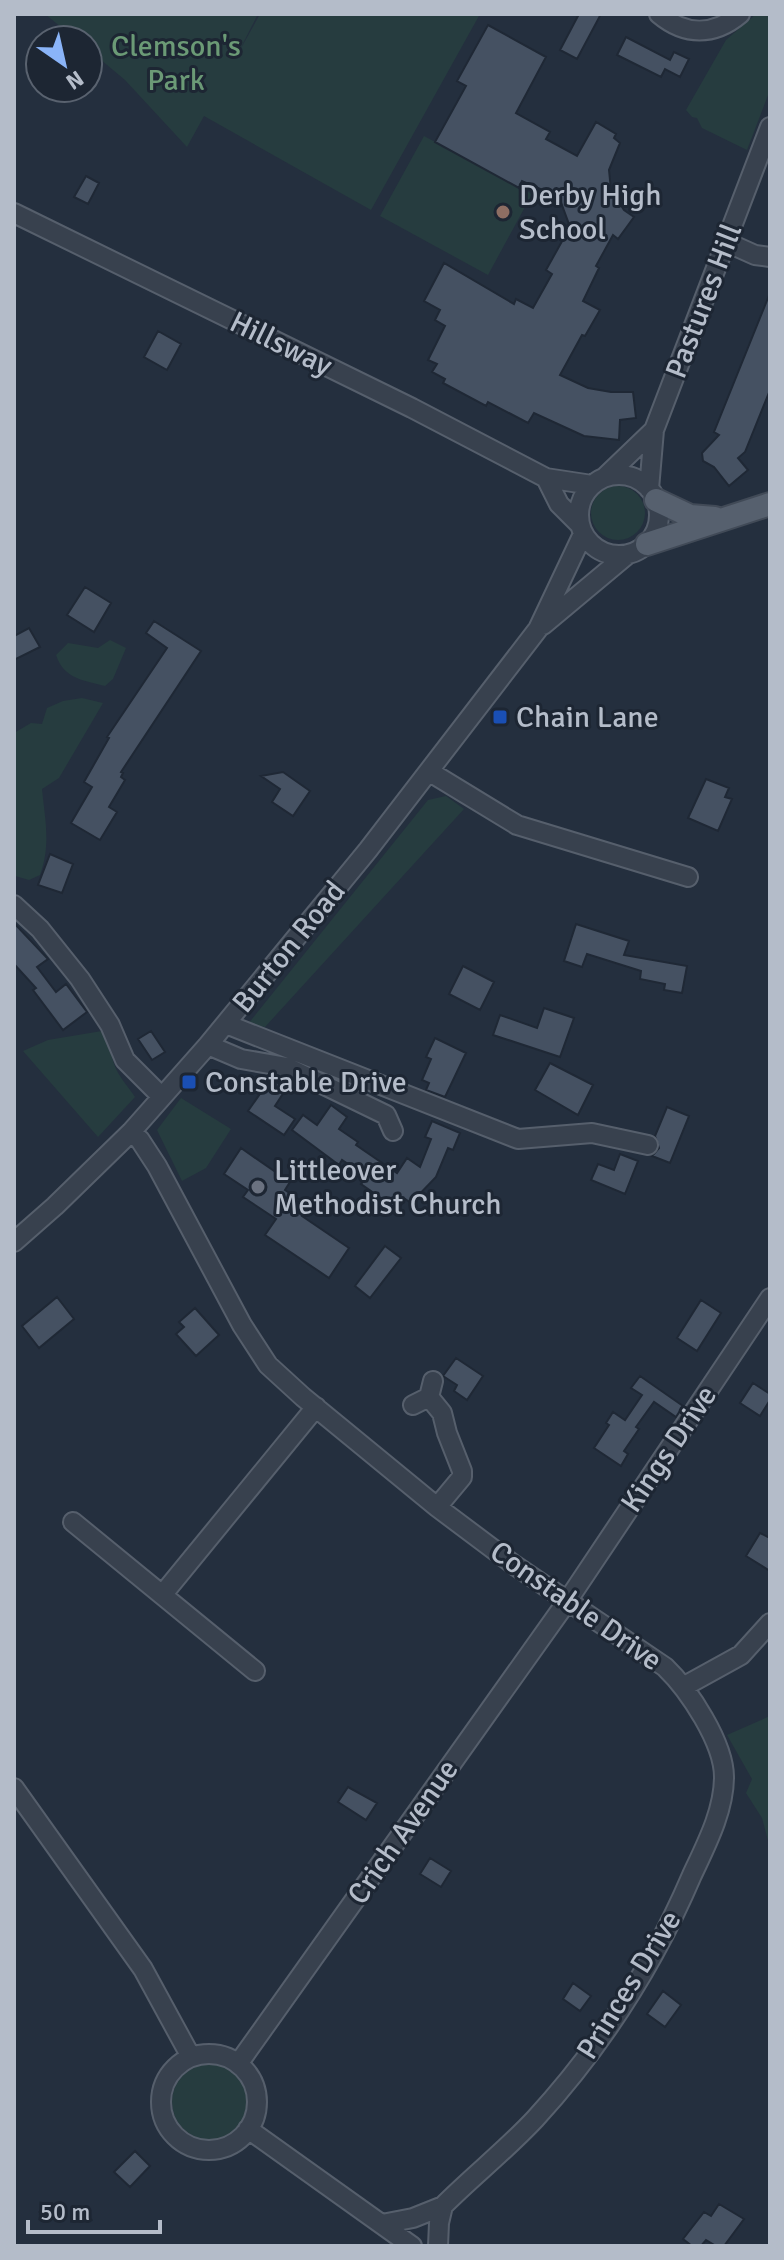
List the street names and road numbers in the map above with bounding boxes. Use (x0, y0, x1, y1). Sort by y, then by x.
street label: Pastures Hill (658, 219, 750, 383)
street label: Hillsway (224, 303, 338, 385)
street label: Burton Road (225, 873, 353, 1021)
street label: Kings Drive (613, 1379, 725, 1519)
street label: Constable Drive (483, 1533, 669, 1679)
street label: Crich Avenue (339, 1752, 467, 1912)
street label: Princes Drive (569, 1904, 689, 2066)

